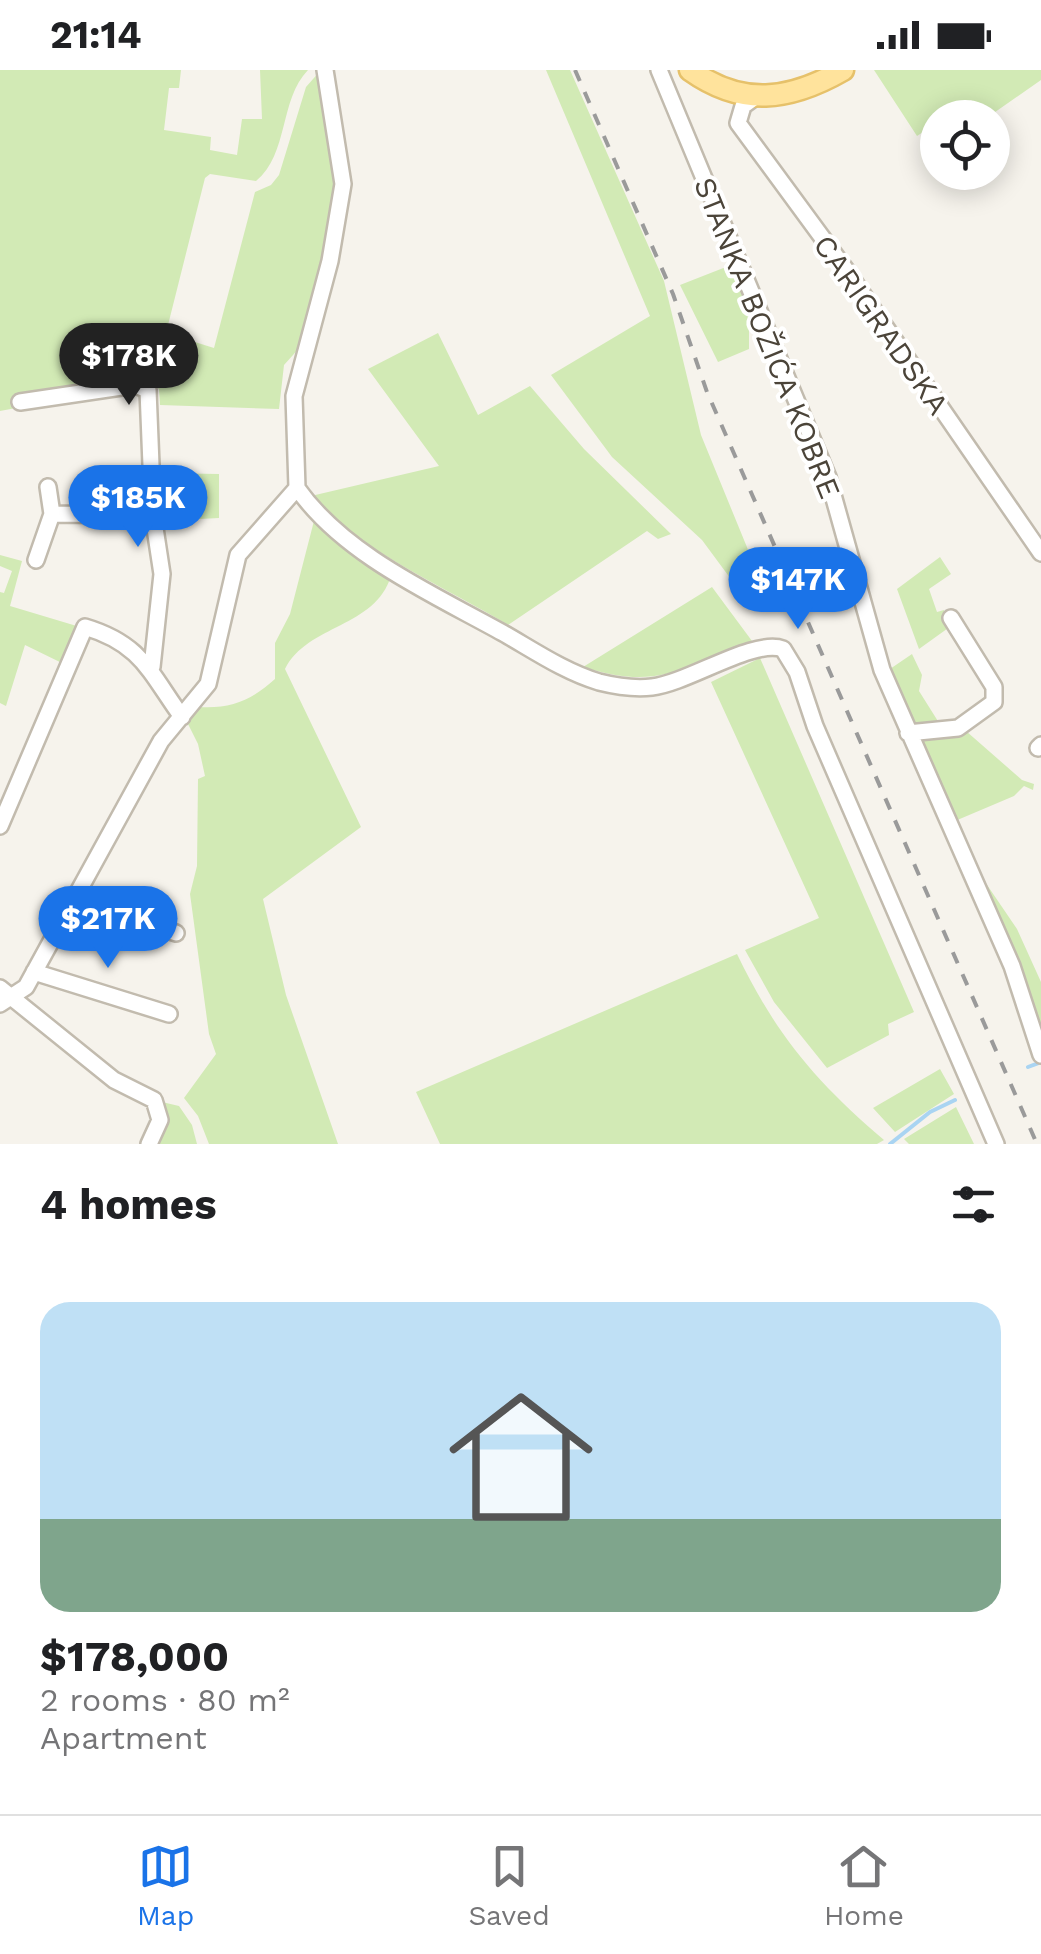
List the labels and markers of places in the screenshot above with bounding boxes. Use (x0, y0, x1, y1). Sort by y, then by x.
pin: $178K (59, 323, 199, 408)
pin: $185K (68, 465, 208, 550)
pin: $147K (728, 547, 868, 632)
pin: $217K (38, 886, 178, 971)

